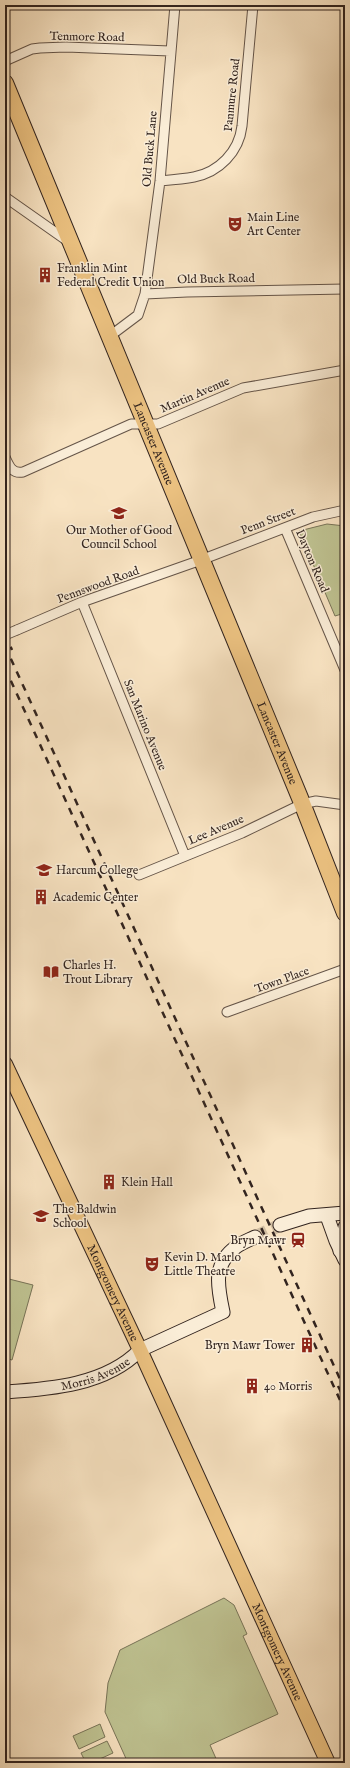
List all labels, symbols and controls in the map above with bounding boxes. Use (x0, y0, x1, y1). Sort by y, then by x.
street label: Tenmore Road (49, 29, 125, 45)
street label: Panmure Road (221, 57, 243, 132)
street label: Old Buck Lane (139, 110, 161, 188)
place label: Main Line Art Center (246, 210, 301, 239)
theatre icon: Main Line Art Center (226, 215, 244, 233)
place label: Franklin Mint Federal Credit Union (57, 261, 165, 290)
building icon: Franklin Mint Federal Credit Union (36, 266, 54, 284)
street label: Old Buck Road (177, 271, 256, 287)
street label: Martin Avenue (158, 373, 232, 416)
street label: Lancaster Avenue (130, 400, 178, 488)
school or university icon: Our Mother of Good Council School (110, 504, 128, 522)
street label: Penn Street (238, 504, 298, 538)
place label: Our Mother of Good Council School (66, 523, 173, 552)
street label: Dayton Road (292, 527, 332, 595)
street label: Pennswood Road (55, 563, 142, 607)
street label: San Marino Avenue (120, 677, 170, 773)
street label: Lancaster Avenue (254, 699, 301, 787)
street label: Lee Avenue (186, 811, 247, 848)
school or university icon: Harcum College (35, 861, 53, 879)
place label: Harcum College (56, 863, 139, 878)
building icon: Academic Center (32, 888, 50, 906)
place label: Academic Center (52, 890, 139, 905)
place label: Charles H. Trout Library (63, 958, 133, 987)
library icon: Charles H. Trout Library (42, 963, 60, 981)
street label: Town Place (253, 963, 312, 997)
building icon: Klein Hall (100, 1173, 118, 1191)
place label: Klein Hall (121, 1175, 173, 1190)
place label: The Baldwin School (53, 1202, 117, 1231)
school or university icon: The Baldwin School (32, 1207, 50, 1225)
station icon: Bryn Mawr (289, 1231, 307, 1249)
place label: Bryn Mawr (230, 1233, 287, 1248)
street label: Montgomery Avenue (84, 1242, 142, 1344)
place label: Kevin D. Marlo Little Theatre (164, 1250, 241, 1279)
theatre icon: Kevin D. Marlo Little Theatre (143, 1255, 161, 1273)
building icon: Bryn Mawr Tower (298, 1336, 316, 1354)
place label: Bryn Mawr Tower (205, 1338, 296, 1353)
street label: Morris Avenue (60, 1354, 133, 1394)
building icon: 40 Morris (243, 1377, 261, 1395)
place label: 40 Morris (264, 1379, 312, 1394)
street label: Montgomery Avenue (249, 1601, 306, 1703)

